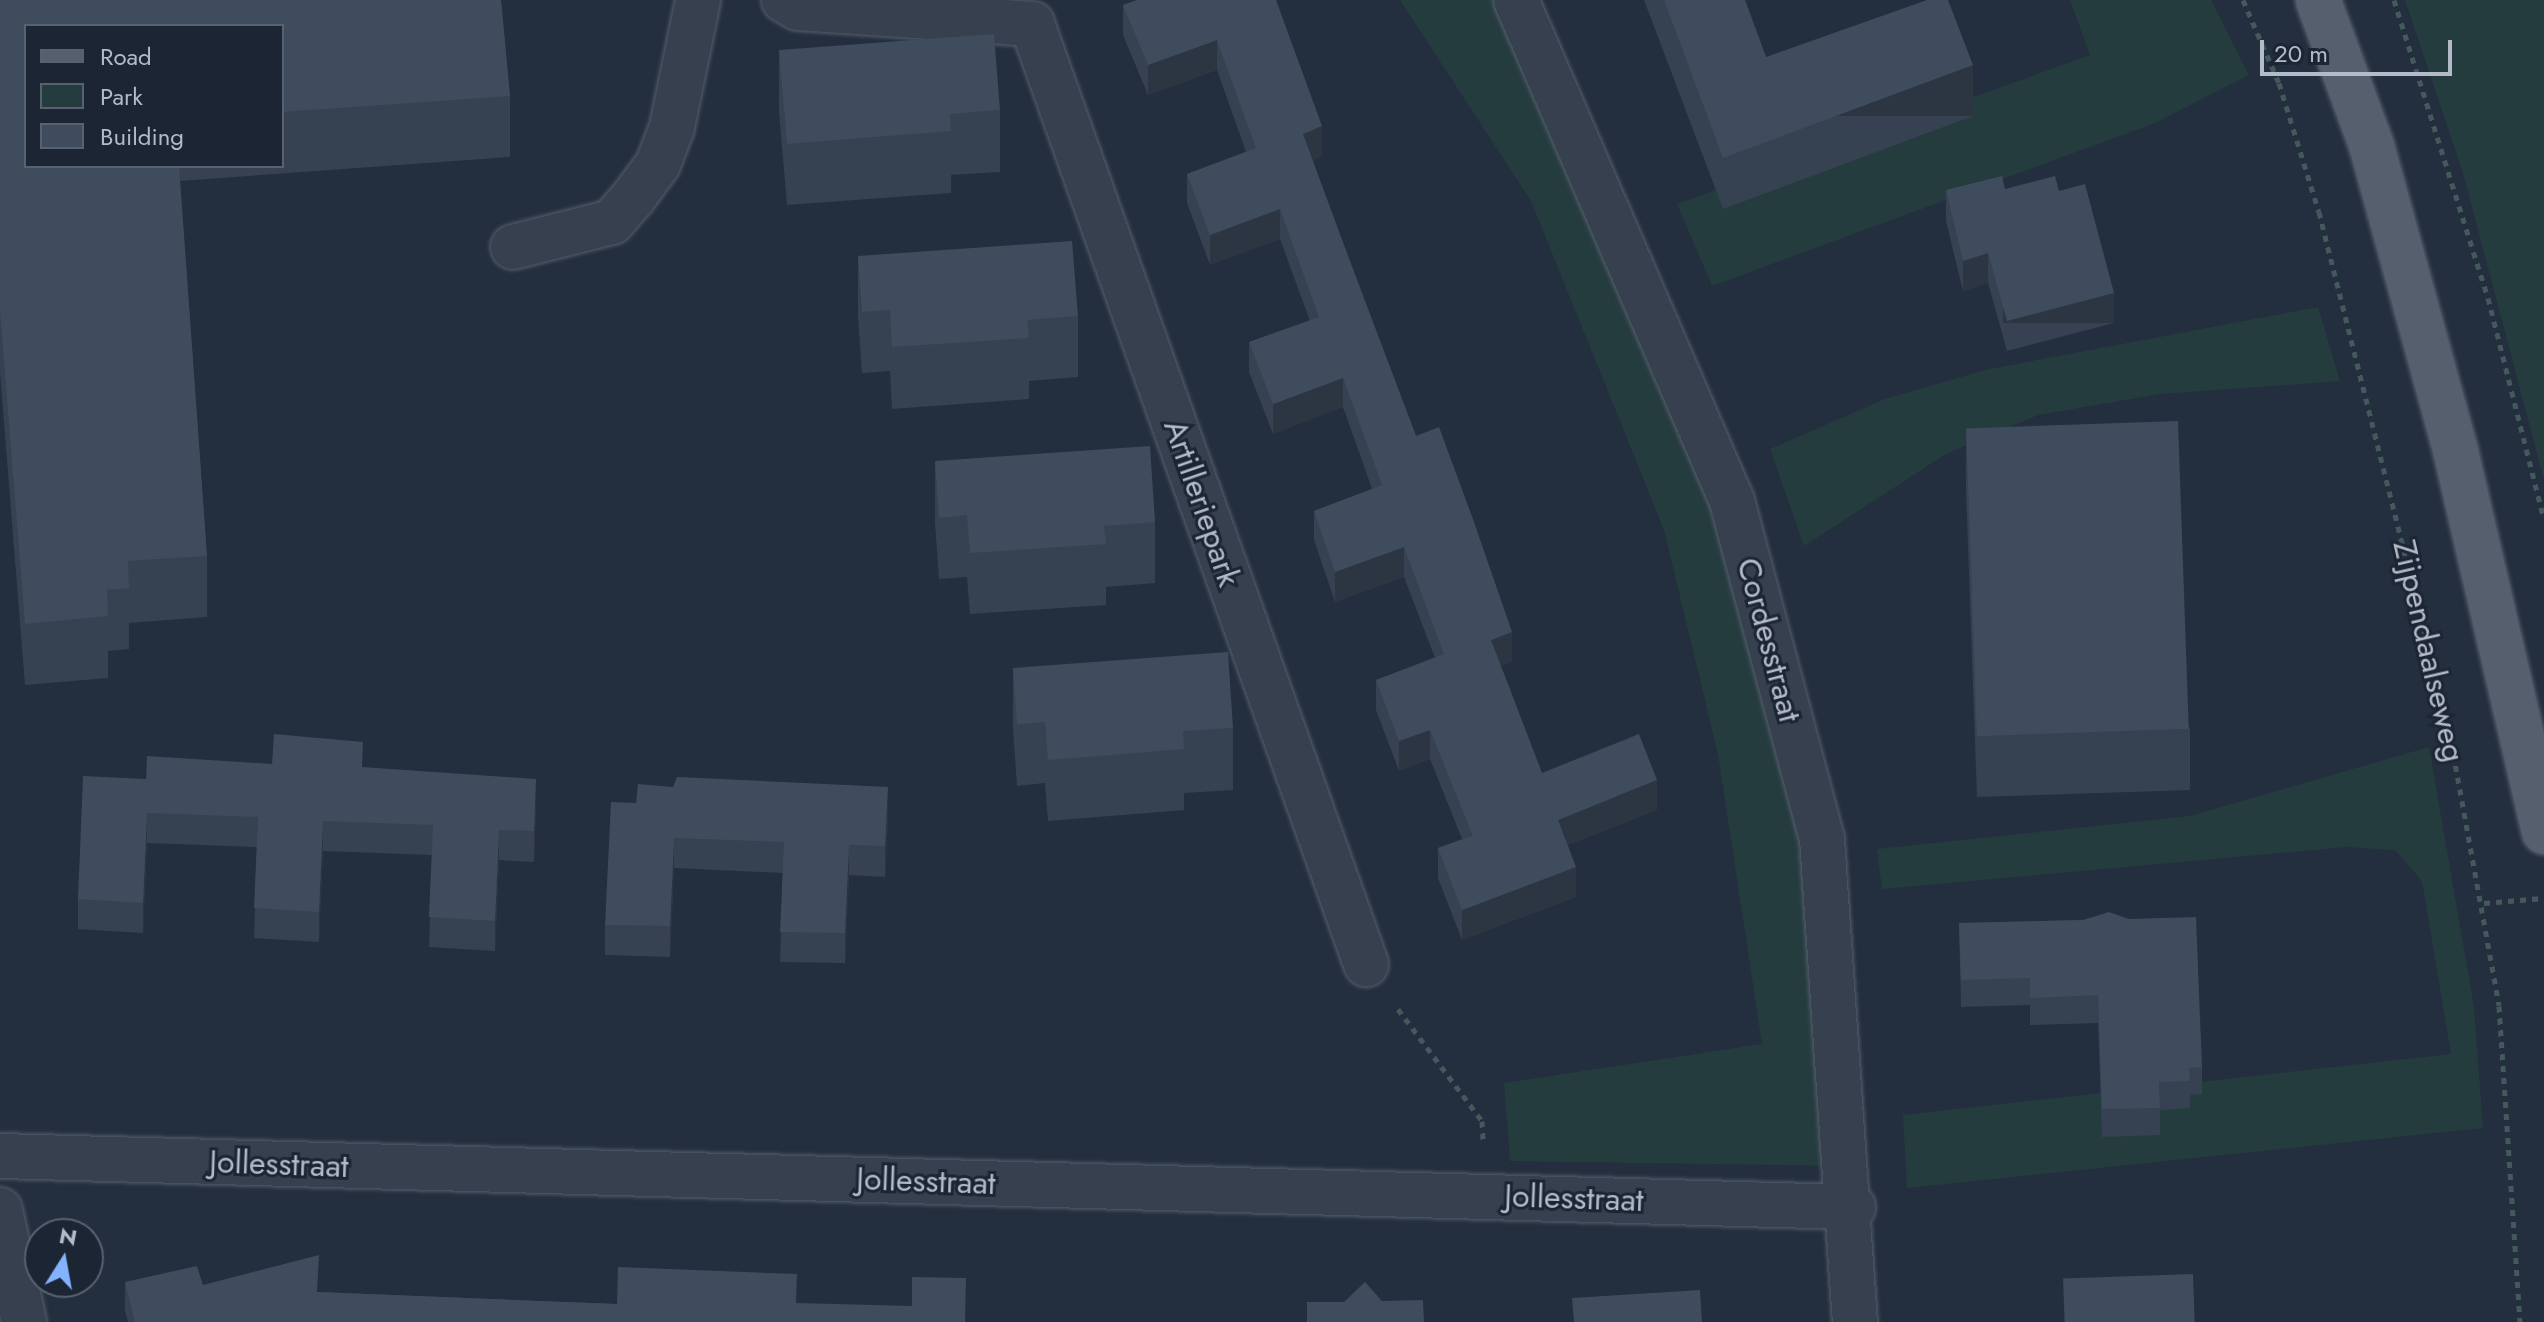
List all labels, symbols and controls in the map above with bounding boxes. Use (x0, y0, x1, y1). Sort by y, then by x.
legend (24, 24, 284, 168)
scale bar (2264, 24, 2456, 74)
text: 20 m (2274, 36, 2328, 71)
text: Road (100, 39, 152, 74)
text: Park (100, 79, 143, 114)
text: Building (100, 119, 184, 154)
street label: Artilleriepark (1156, 415, 1248, 591)
street label: Zijpendaalseweg (2385, 536, 2473, 766)
street label: Cordesstraat (1729, 554, 1809, 726)
street label: Jollesstraat (209, 1142, 349, 1186)
street label: Jollesstraat (856, 1159, 996, 1203)
street label: Jollesstraat (1504, 1176, 1644, 1220)
north arrow (24, 1218, 104, 1298)
text: N (57, 1219, 80, 1254)

